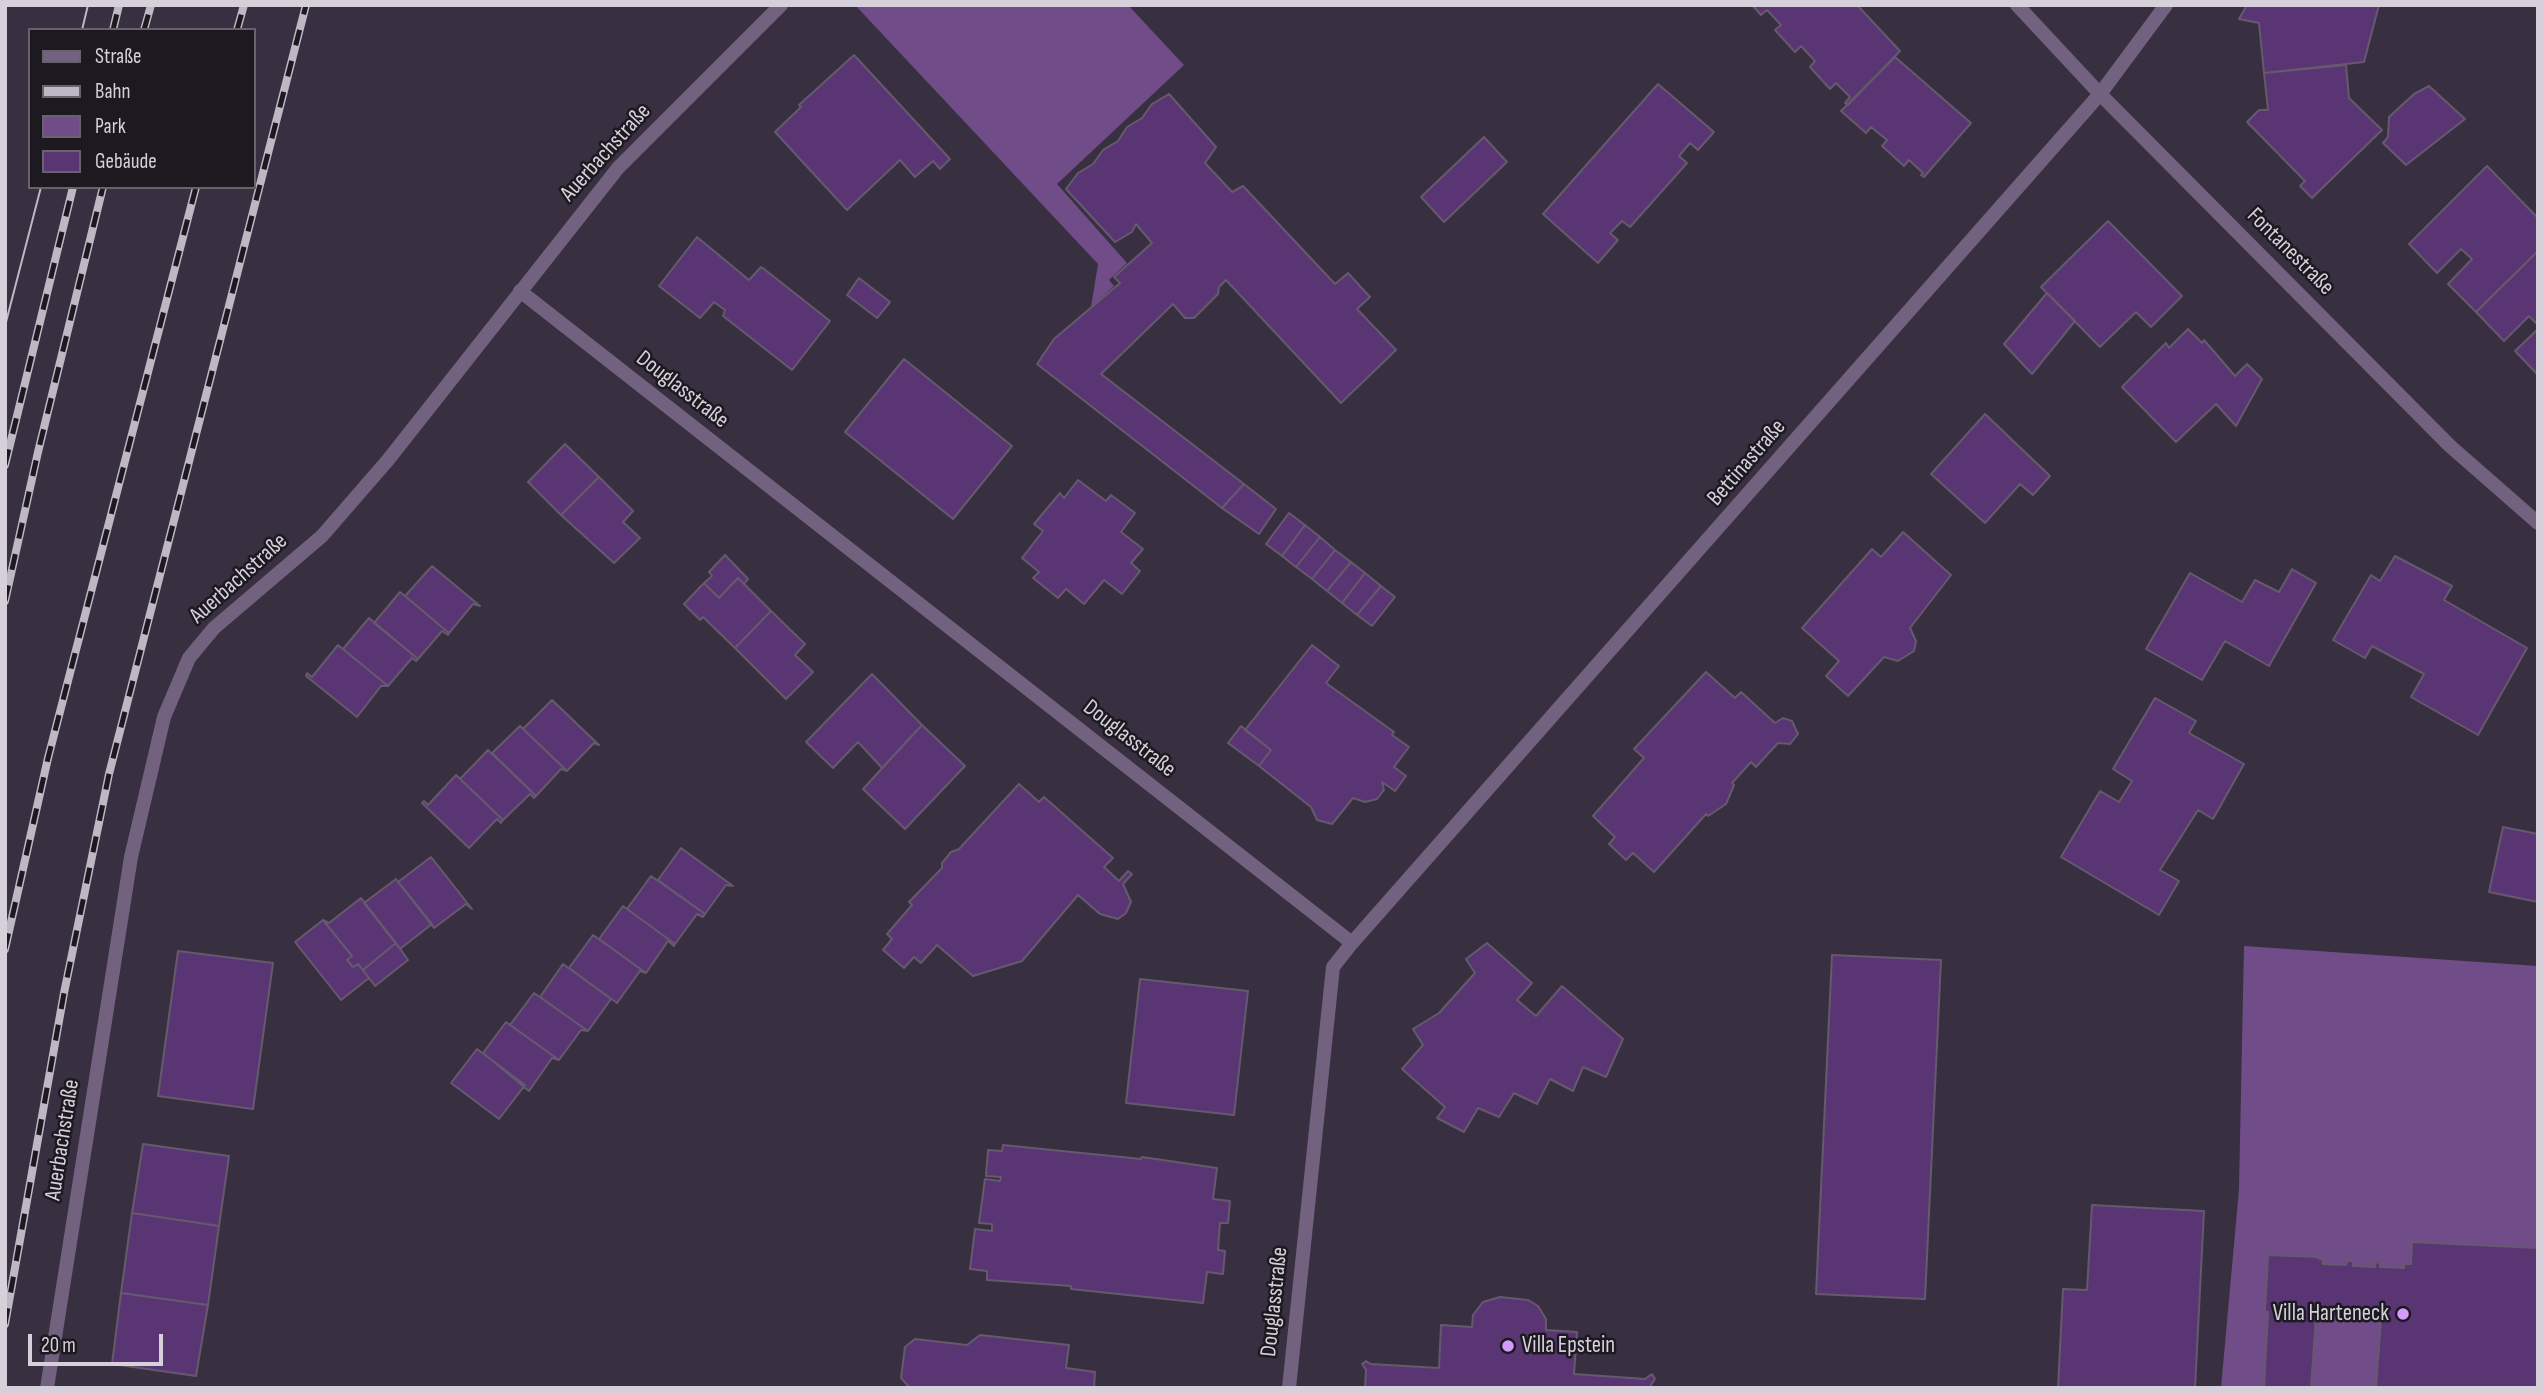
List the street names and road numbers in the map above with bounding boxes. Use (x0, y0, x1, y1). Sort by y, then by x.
street label: Auerbachstraße (555, 98, 657, 208)
street label: Fontanestraße (2241, 203, 2339, 301)
street label: Douglasstraße (630, 345, 734, 435)
street label: Bettinastraße (1702, 414, 1792, 512)
street label: Auerbachstraße (184, 528, 294, 630)
street label: Douglasstraße (1077, 694, 1181, 784)
street label: Auerbachstraße (40, 1078, 86, 1202)
street label: Douglasstraße (1256, 1246, 1294, 1358)

